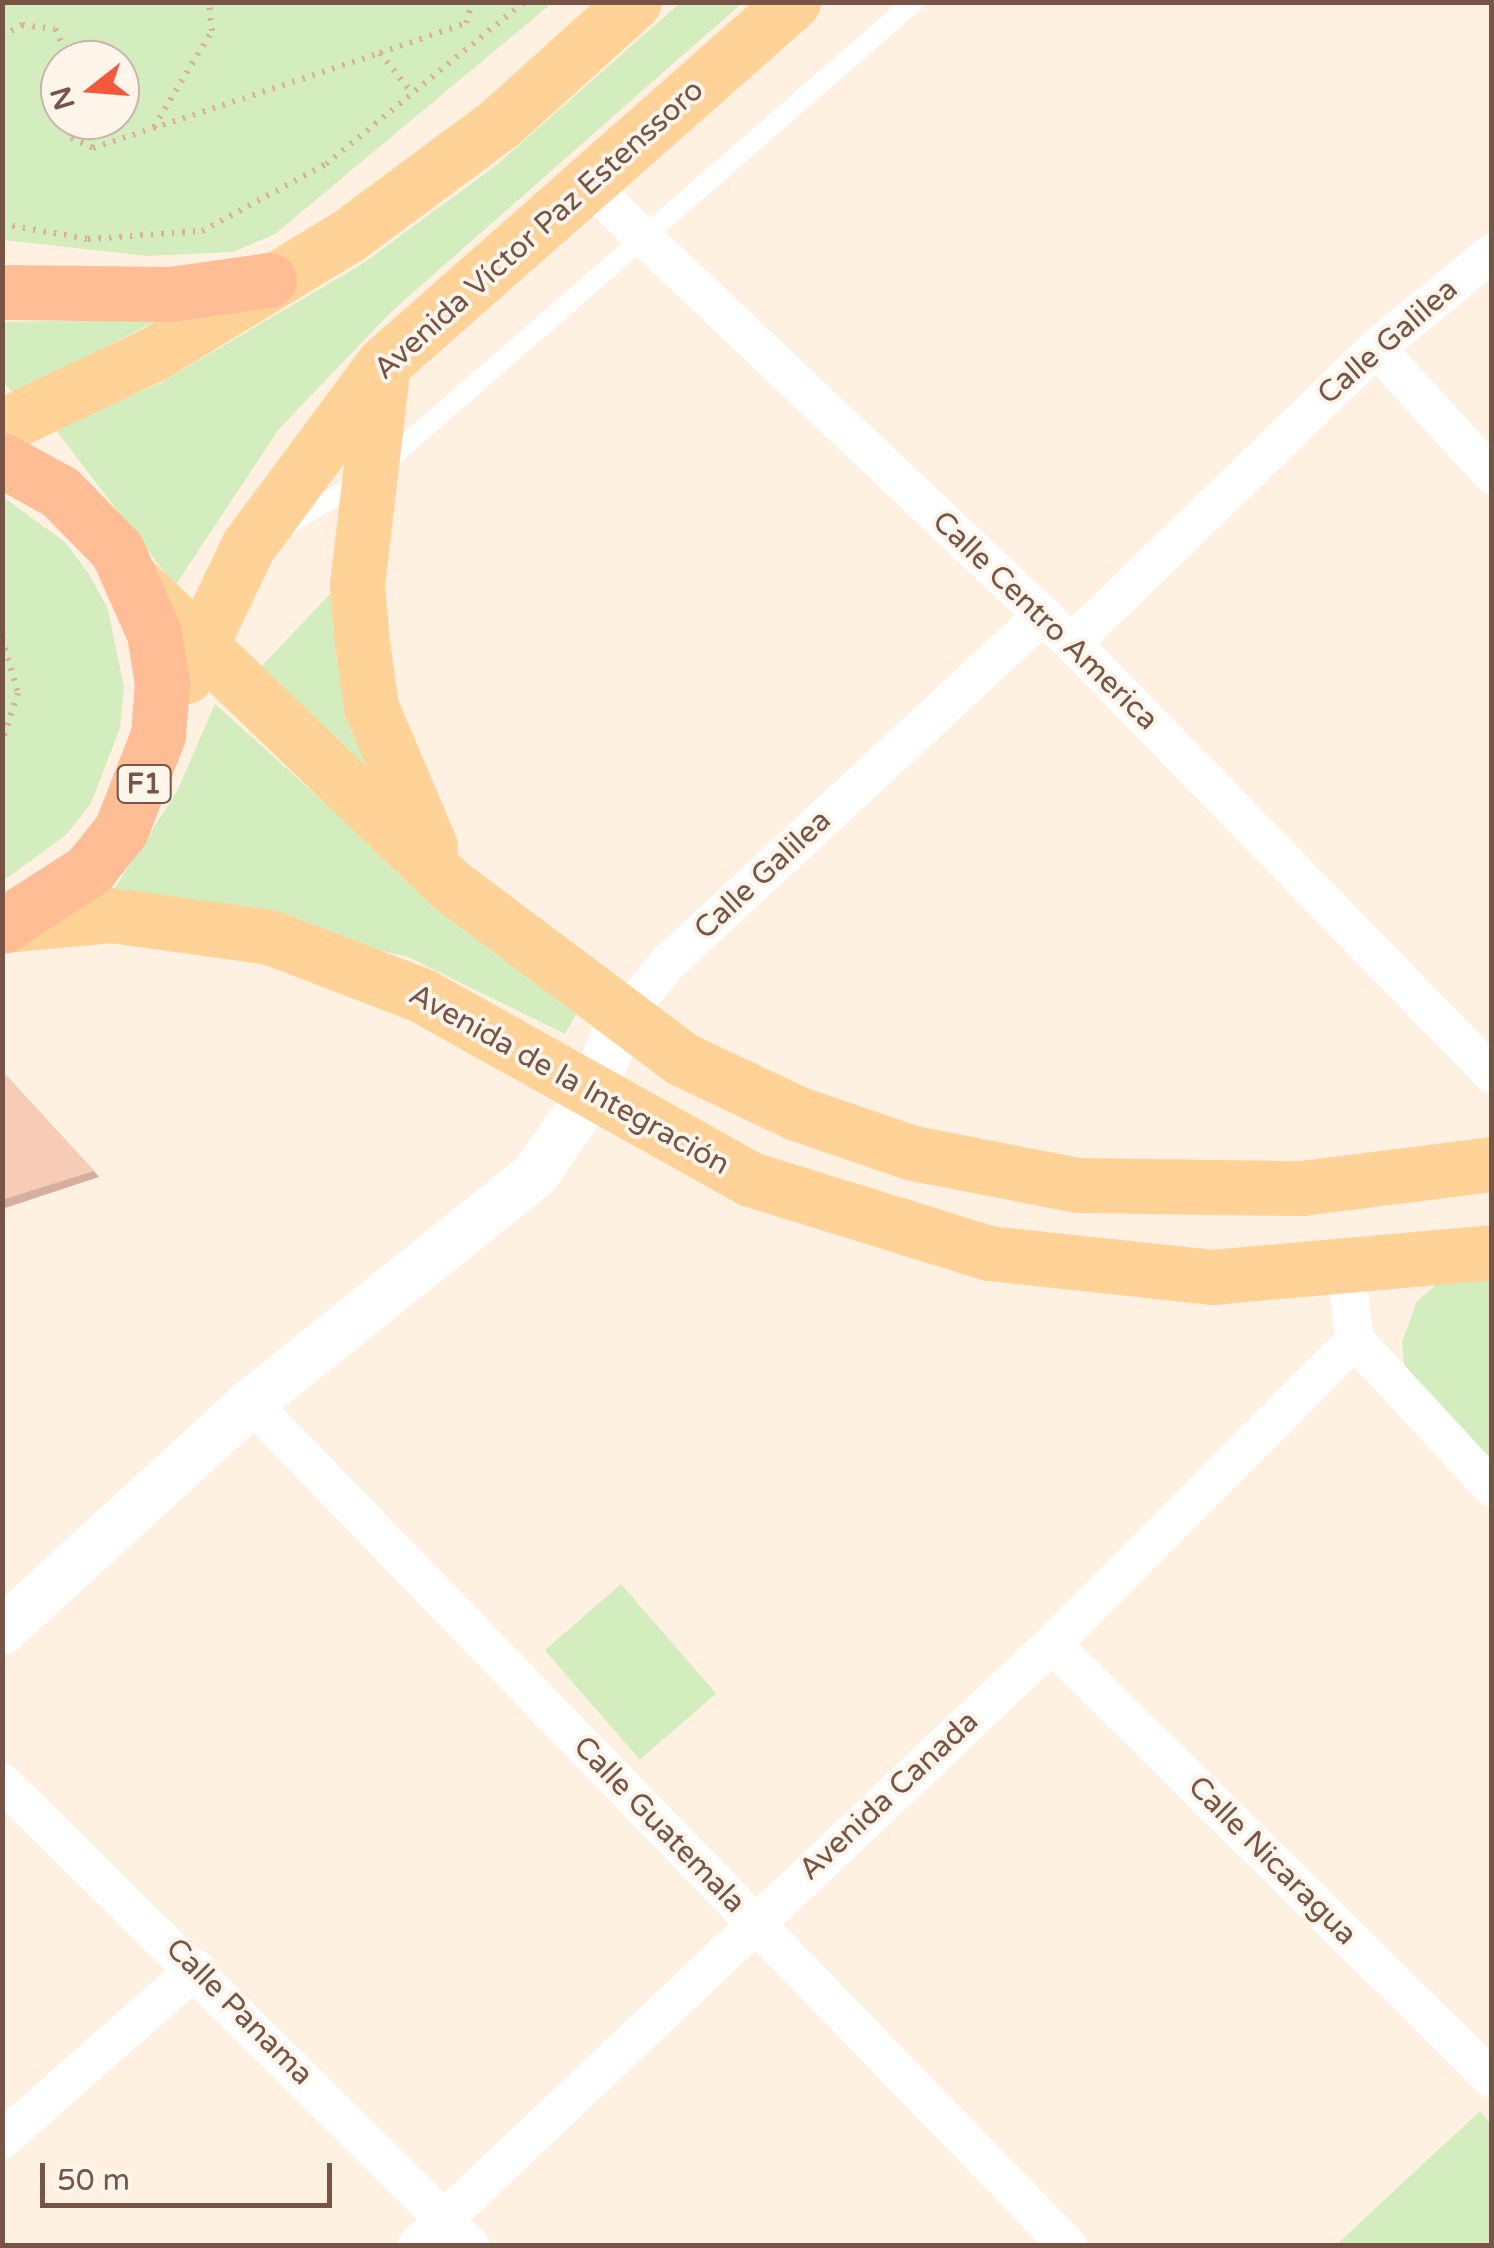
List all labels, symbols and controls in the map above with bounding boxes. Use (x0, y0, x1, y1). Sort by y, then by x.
north arrow (40, 40, 140, 140)
street label: Avenida Víctor Paz Estenssoro (367, 72, 711, 388)
text: N (44, 82, 83, 114)
street label: Calle Galilea (1311, 272, 1465, 412)
street label: Calle Centro America (925, 504, 1165, 738)
road number: F1 (116, 761, 172, 807)
street label: Calle Galilea (687, 803, 839, 947)
street label: Avenida de la Integración (403, 977, 735, 1183)
street label: Avenida Canada (792, 1704, 986, 1888)
street label: Calle Guatemala (566, 1729, 752, 1921)
street label: Calle Nicaragua (1180, 1769, 1364, 1953)
street label: Calle Panama (158, 1931, 320, 2093)
scale bar (45, 2143, 338, 2205)
text: 50 m (57, 2162, 130, 2199)

